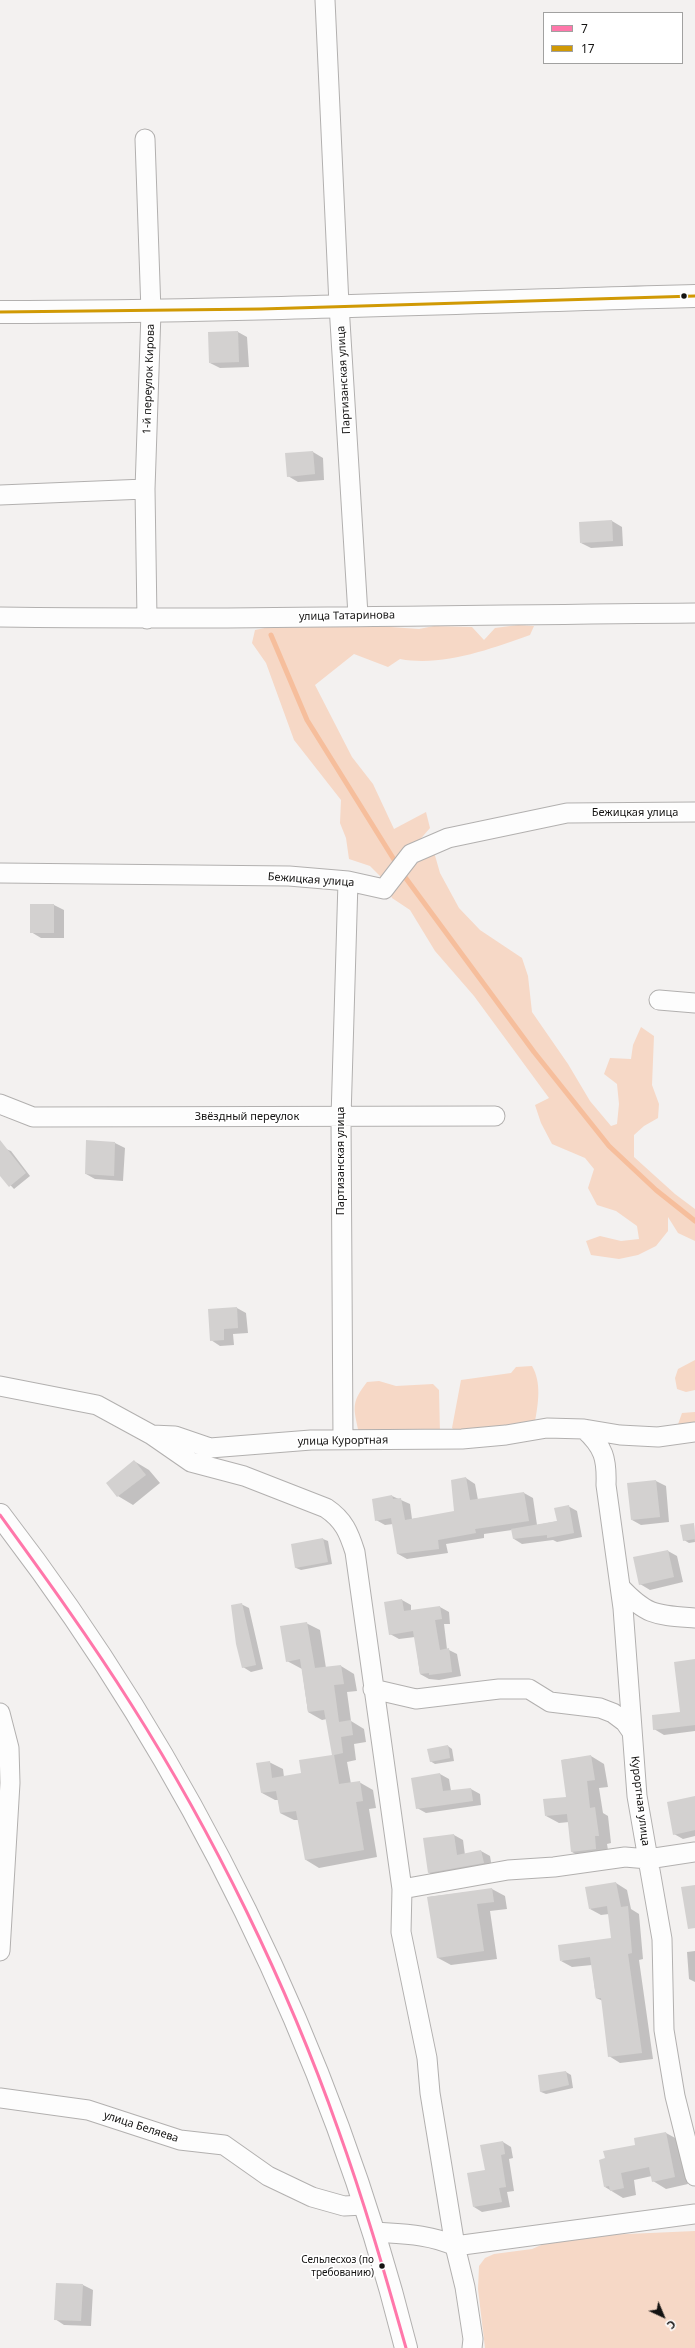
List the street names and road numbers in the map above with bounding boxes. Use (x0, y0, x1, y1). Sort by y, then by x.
street label: 1-й переулок Кирова (140, 323, 158, 435)
street label: Партизанская улица (335, 325, 353, 435)
street label: улица Татаринова (299, 609, 395, 623)
street label: Бежицкая улица (592, 806, 678, 820)
street label: Бежицкая улица (267, 870, 355, 890)
street label: Партизанская улица (334, 1107, 348, 1215)
street label: Звёздный переулок (195, 1110, 299, 1124)
street label: улица Курортная (298, 1434, 388, 1448)
street label: Курортная улица (628, 1755, 652, 1847)
street label: улица Беляева (102, 2109, 180, 2145)

